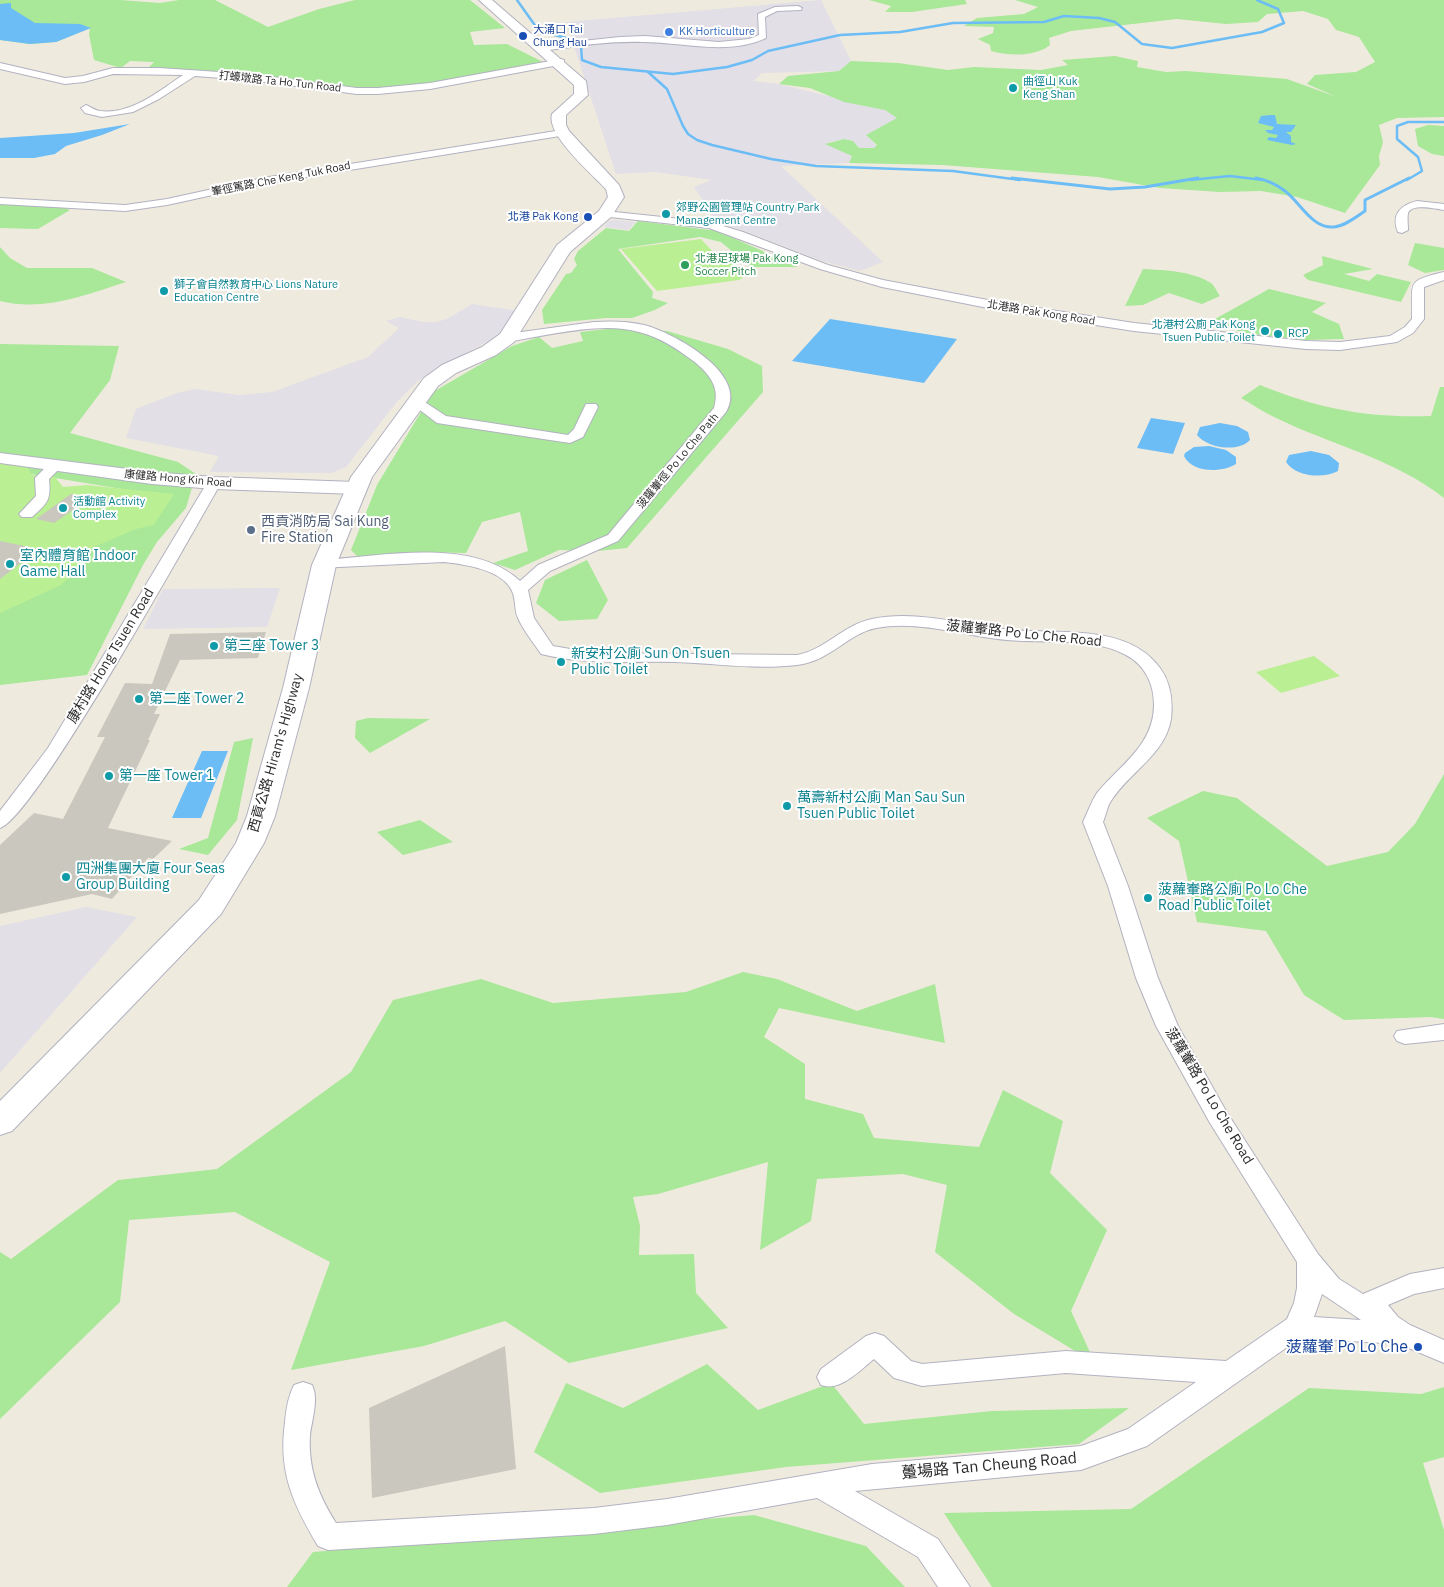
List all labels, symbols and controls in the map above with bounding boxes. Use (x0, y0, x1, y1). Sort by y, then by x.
place label: 大涌口 Tai Chung Hau (533, 23, 587, 49)
place label: KK Horticulture (679, 25, 755, 39)
marker: KK Horticulture (663, 26, 675, 38)
marker: 大涌口 Tai Chung Hau (517, 30, 529, 42)
street label: 打蠔墩路 Ta Ho Tun Road (218, 69, 342, 95)
place label: 曲徑山 Kuk Keng Shan (1023, 75, 1078, 101)
marker: 曲徑山 Kuk Keng Shan (1007, 82, 1019, 94)
street label: 輋徑篤路 Che Keng Tuk Road (210, 159, 352, 199)
place label: 郊野公園管理站 Country Park Management Centre (676, 201, 819, 227)
marker: 郊野公園管理站 Country Park Management Centre (660, 208, 672, 220)
place label: 北港 Pak Kong (508, 210, 578, 224)
marker: 北港 Pak Kong (582, 211, 594, 223)
place label: 北港足球場 Pak Kong Soccer Pitch (695, 252, 798, 278)
marker: 北港足球場 Pak Kong Soccer Pitch (679, 259, 691, 271)
place label: 獅子會自然教育中心 Lions Nature Education Centre (174, 278, 338, 304)
marker: 獅子會自然教育中心 Lions Nature Education Centre (158, 285, 170, 297)
street label: 北港路 Pak Kong Road (986, 298, 1096, 328)
place label: 北港村公廁 Pak Kong Tsuen Public Toilet (1152, 318, 1255, 344)
marker: 北港村公廁 Pak Kong Tsuen Public Toilet (1259, 325, 1271, 337)
place label: RCP (1288, 327, 1308, 341)
marker: RCP (1272, 328, 1284, 340)
street label: 菠蘿輋徑 Po Lo Che Path (634, 411, 722, 511)
street label: 康健路 Hong Kin Road (124, 468, 232, 490)
place label: 活動館 Activity Complex (73, 495, 145, 521)
marker: 活動館 Activity Complex (57, 502, 69, 514)
place label: 西貢消防局 Sai Kung Fire Station (261, 514, 389, 546)
marker: 西貢消防局 Sai Kung Fire Station (245, 524, 257, 536)
place label: 室內體育館 Indoor Game Hall (20, 548, 136, 580)
marker: 室內體育館 Indoor Game Hall (4, 558, 16, 570)
street label: 康村路 Hong Tsuen Road (64, 585, 158, 727)
street label: 菠蘿輋路 Po Lo Che Road (945, 617, 1103, 651)
place label: 第三座 Tower 3 (224, 638, 319, 654)
marker: 第三座 Tower 3 (208, 640, 220, 652)
place label: 新安村公廁 Sun On Tsuen Public Toilet (571, 646, 730, 679)
marker: 新安村公廁 Sun On Tsuen Public Toilet (555, 656, 567, 668)
street label: 西貢公路 Hiram's Highway (245, 672, 307, 834)
place label: 第二座 Tower 2 (149, 691, 244, 707)
marker: 第二座 Tower 2 (133, 693, 145, 705)
place label: 第一座 Tower 1 (119, 768, 214, 784)
marker: 第一座 Tower 1 (103, 770, 115, 782)
place label: 萬壽新村公廁 Man Sau Sun Tsuen Public Toilet (797, 790, 965, 822)
marker: 萬壽新村公廁 Man Sau Sun Tsuen Public Toilet (781, 800, 793, 812)
place label: 四洲集團大廈 Four Seas Group Building (76, 861, 225, 894)
marker: 四洲集團大廈 Four Seas Group Building (60, 871, 72, 883)
place label: 菠蘿輋路公廁 Po Lo Che Road Public Toilet (1158, 882, 1307, 914)
marker: 菠蘿輋路公廁 Po Lo Che Road Public Toilet (1142, 892, 1154, 904)
street label: 菠蘿輋路 Po Lo Che Road (1162, 1025, 1256, 1167)
place label: 菠蘿輋 Po Lo Che (1286, 1337, 1408, 1357)
marker: 菠蘿輋 Po Lo Che (1412, 1341, 1424, 1353)
street label: 躉場路 Tan Cheung Road (900, 1449, 1078, 1483)

